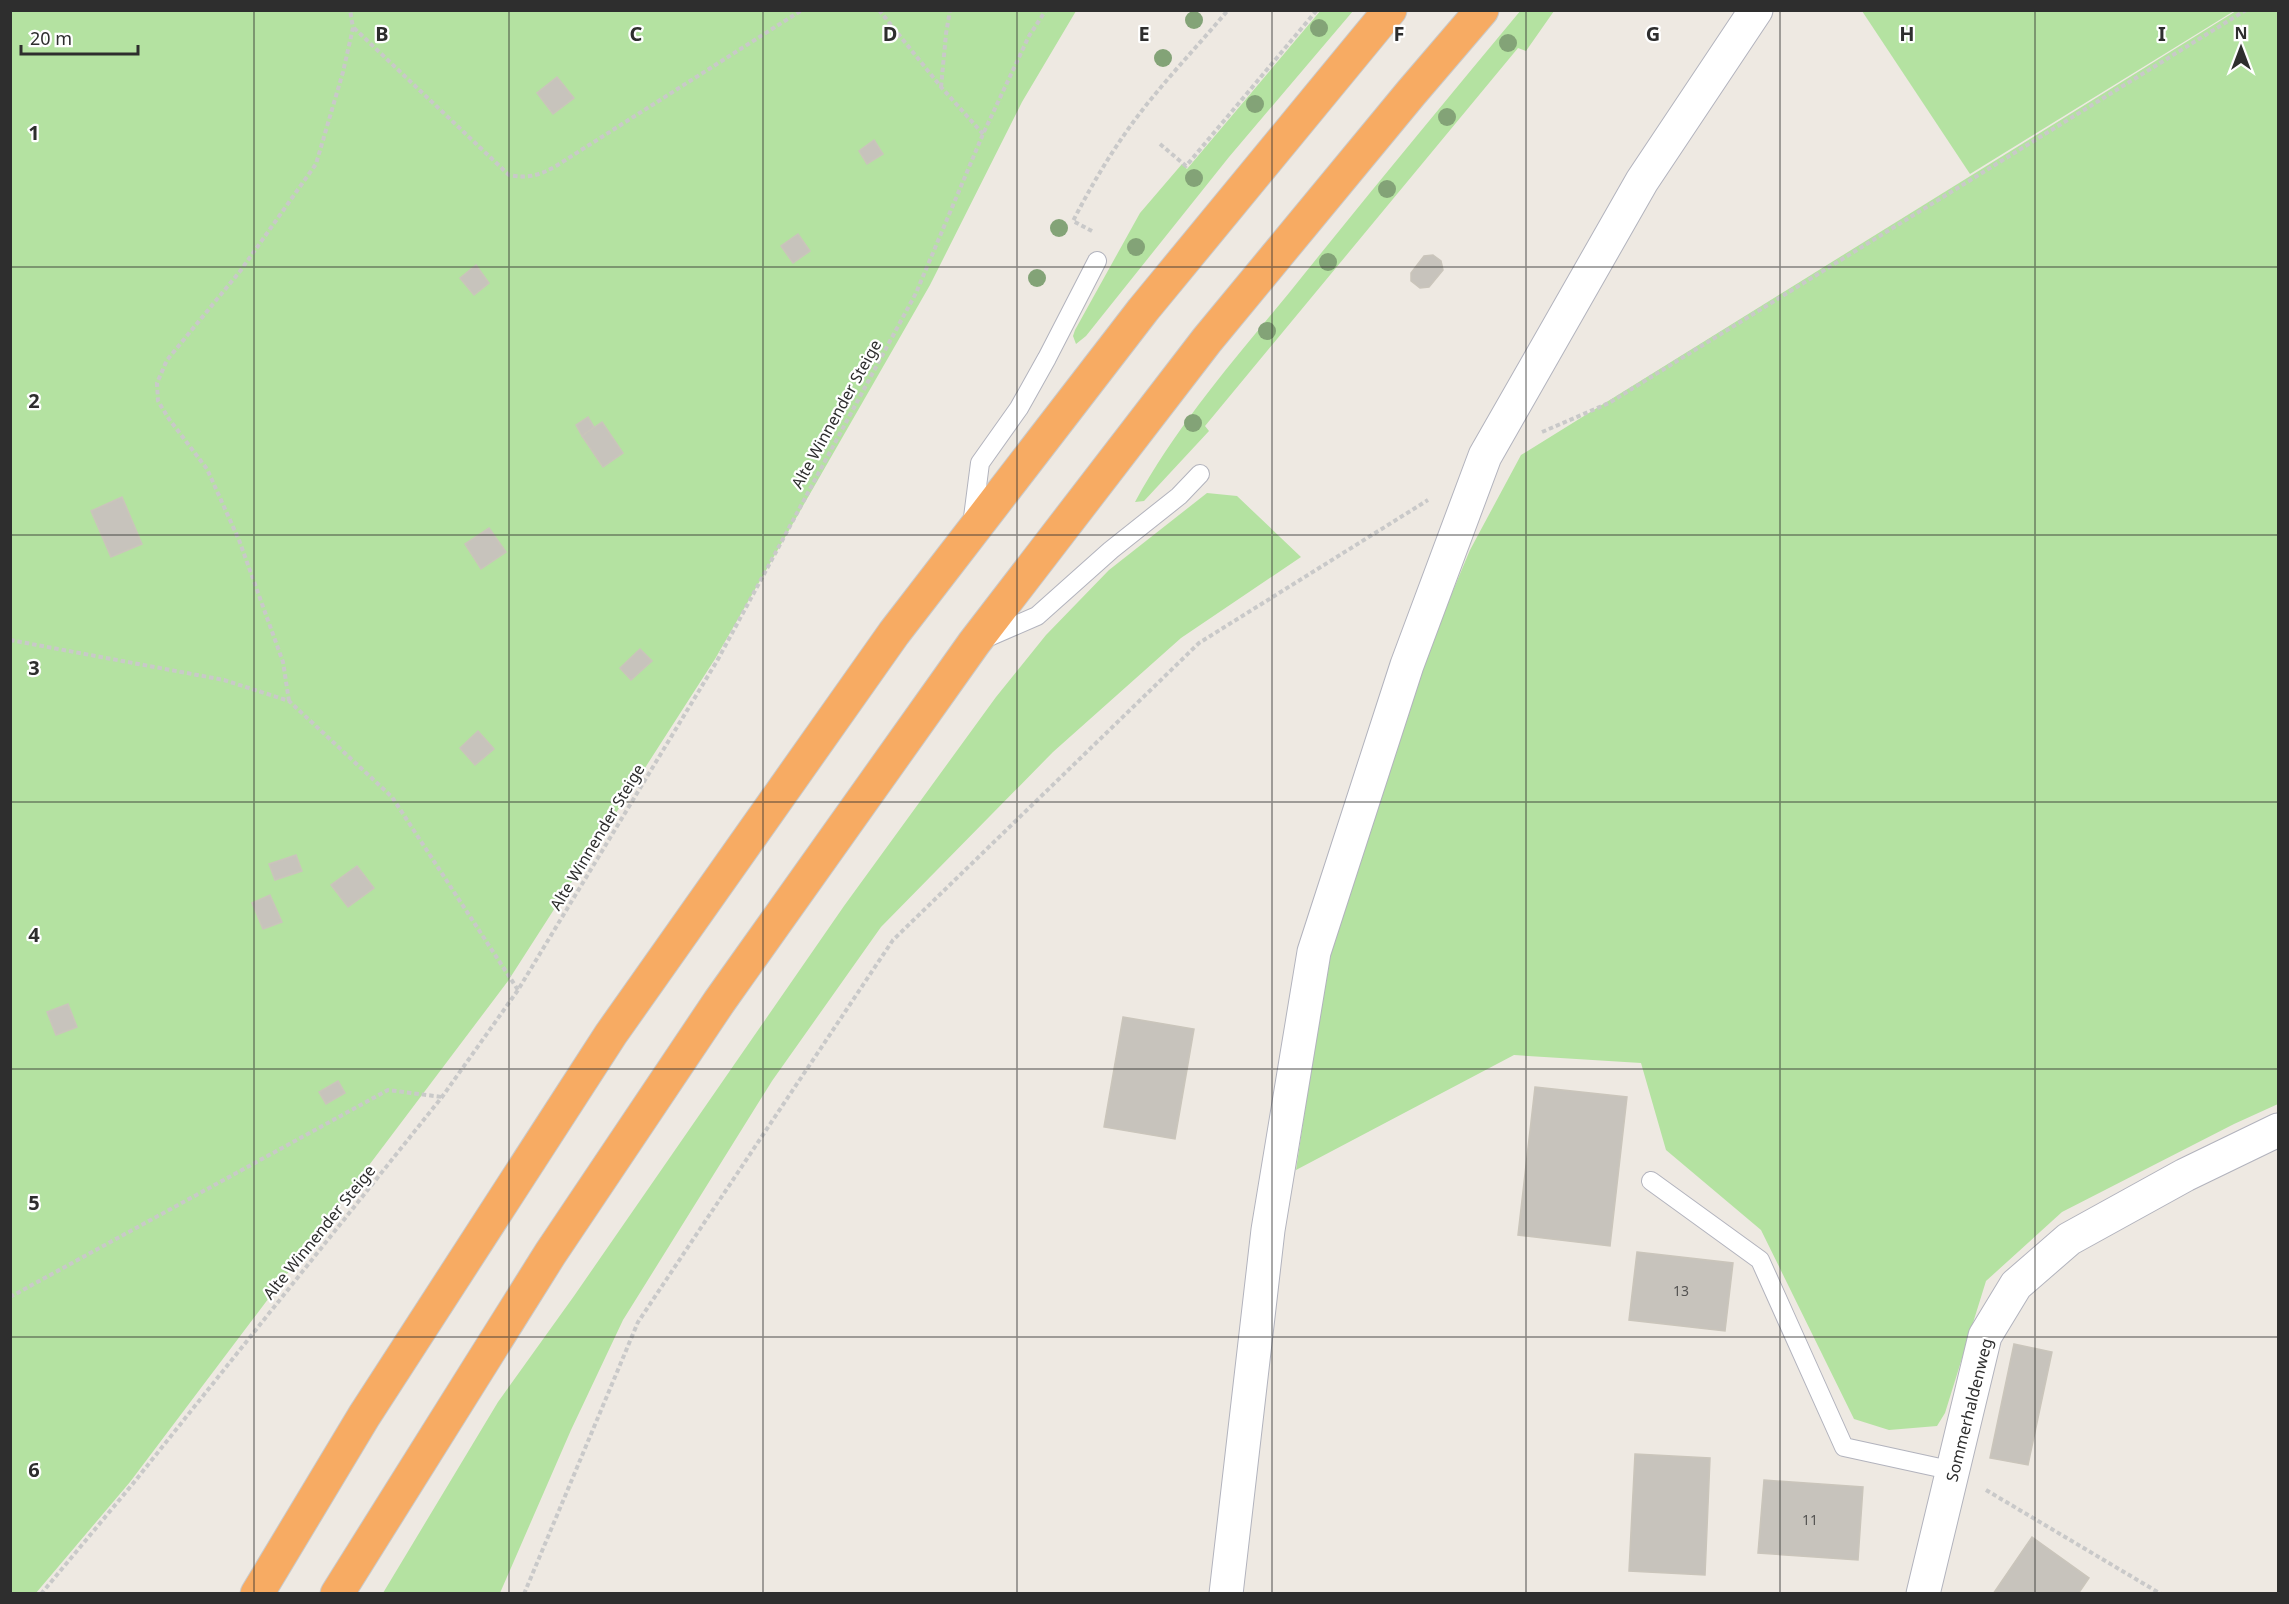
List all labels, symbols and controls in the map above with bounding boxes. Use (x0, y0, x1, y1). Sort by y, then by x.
scale bar (21, 18, 138, 56)
north arrow (2211, 18, 2271, 78)
text: B (375, 20, 389, 47)
text: C (630, 20, 643, 47)
text: D (883, 20, 897, 47)
text: E (1138, 20, 1150, 47)
text: F (1394, 20, 1404, 47)
text: G (1646, 20, 1660, 47)
text: H (1899, 20, 1915, 47)
text: I (2158, 20, 2166, 47)
text: N (2234, 22, 2248, 44)
text: 20 m (30, 26, 72, 50)
text: 1 (28, 119, 40, 146)
street label: Alte Winnender Steige (786, 336, 886, 492)
text: 2 (28, 387, 40, 414)
text: 3 (28, 654, 40, 681)
street label: Alte Winnender Steige (545, 760, 649, 914)
text: 4 (28, 921, 40, 948)
street label: Alte Winnender Steige (258, 1160, 380, 1304)
text: 5 (28, 1189, 40, 1216)
house number: 13 (1673, 1281, 1689, 1300)
street label: Sommerhaldenweg (1941, 1336, 1997, 1484)
text: 6 (28, 1456, 40, 1483)
house number: 11 (1802, 1510, 1818, 1529)

